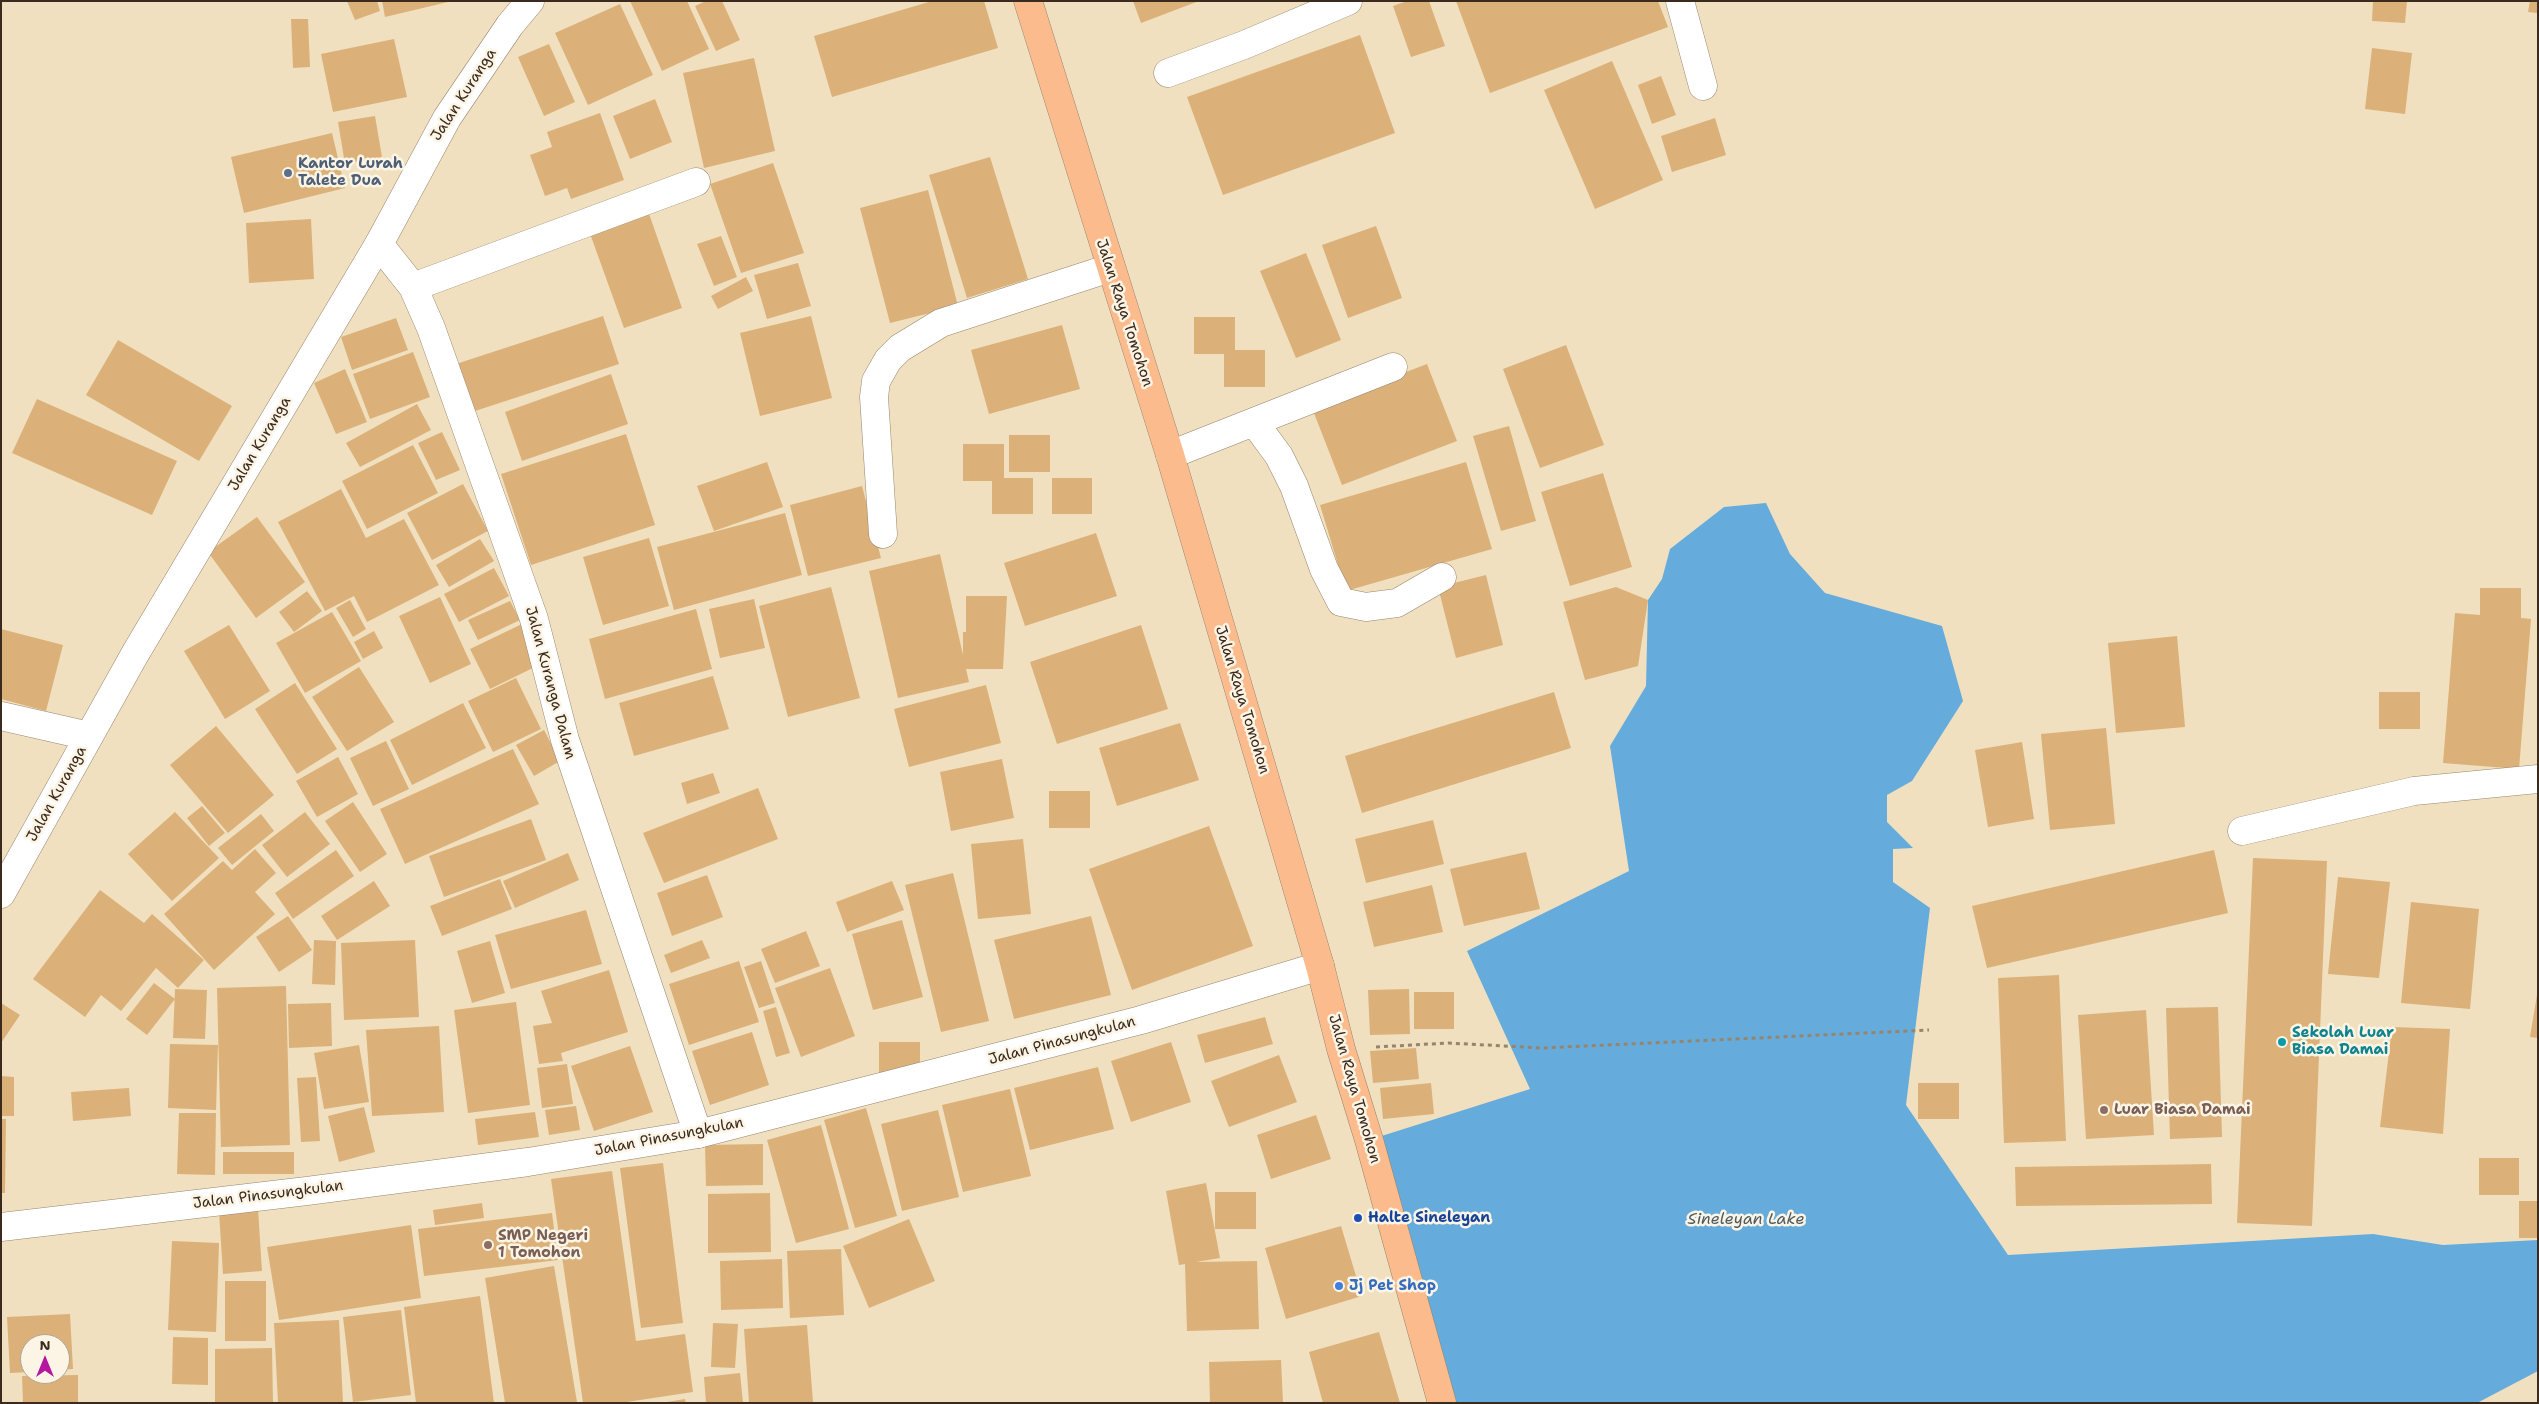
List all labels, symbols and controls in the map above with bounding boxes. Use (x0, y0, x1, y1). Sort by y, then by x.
street label: Jalan Kuranga (427, 45, 501, 145)
place label: Kantor Lurah Talete Dua (298, 155, 403, 190)
marker: Kantor Lurah Talete Dua (282, 167, 294, 179)
street label: Jalan Raya Tomohon (1092, 237, 1156, 389)
street label: Jalan Kuranga (225, 394, 295, 494)
street label: Jalan Kuranga Dalam (521, 605, 579, 761)
street label: Jalan Raya Tomohon (1211, 624, 1273, 776)
street label: Jalan Kuranga (23, 743, 91, 845)
street label: Jalan Pinasungkulan (987, 1013, 1137, 1069)
street label: Jalan Raya Tomohon (1324, 1013, 1384, 1165)
place label: Sekolah Luar Biasa Damai (2292, 1024, 2394, 1059)
marker: Sekolah Luar Biasa Damai (2276, 1036, 2288, 1048)
place label: Luar Biasa Damai (2114, 1101, 2251, 1119)
marker: Luar Biasa Damai (2098, 1104, 2110, 1116)
street label: Jalan Pinasungkulan (593, 1114, 745, 1160)
street label: Jalan Pinasungkulan (192, 1177, 344, 1213)
place label: Halte Sineleyan (1368, 1209, 1490, 1227)
water label: Sineleyan Lake (1687, 1210, 1805, 1230)
marker: Halte Sineleyan (1352, 1212, 1364, 1224)
place label: SMP Negeri 1 Tomohon (498, 1227, 588, 1262)
marker: SMP Negeri 1 Tomohon (482, 1239, 494, 1251)
place label: Jj Pet Shop (1349, 1277, 1436, 1295)
marker: Jj Pet Shop (1333, 1280, 1345, 1292)
north arrow (20, 1334, 70, 1384)
text: N (39, 1336, 51, 1354)

